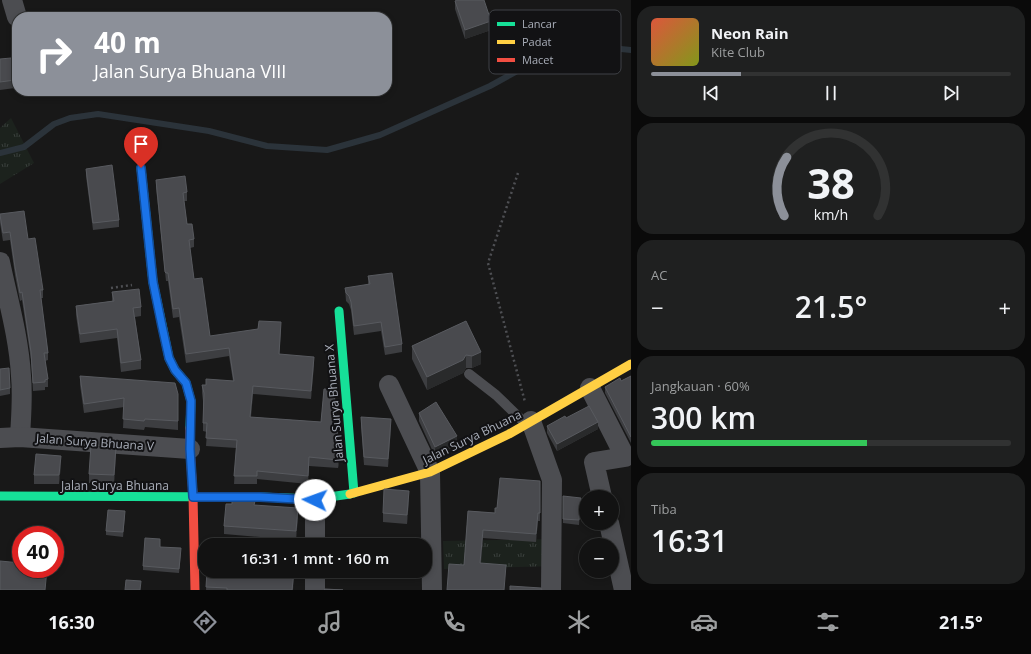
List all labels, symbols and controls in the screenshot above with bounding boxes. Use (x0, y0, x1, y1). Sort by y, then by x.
legend (489, 10, 621, 74)
text: Lancar (522, 16, 557, 31)
text: 40 m (94, 23, 161, 61)
text: Neon Rain (711, 23, 789, 43)
icon: right (28, 28, 80, 80)
text: Padat (522, 34, 552, 49)
text: Kite Club (711, 43, 765, 61)
text: Macet (522, 52, 553, 67)
text: Jalan Surya Bhuana VIII (94, 59, 286, 83)
icon: previous (700, 82, 722, 104)
icon: pause (820, 82, 842, 104)
icon: next (940, 82, 962, 104)
pin (124, 127, 158, 168)
icon: arrive (130, 133, 152, 155)
text: 38 (807, 155, 855, 211)
text: km/h (814, 205, 848, 224)
text: AC (651, 266, 667, 284)
text: 21.5° (795, 286, 867, 327)
text: − (651, 292, 664, 322)
text: + (998, 292, 1011, 322)
street label: Jalan Surya Bhuana X (320, 343, 348, 463)
text: Jangkauan · 60% (651, 377, 750, 395)
text: 300 km (651, 397, 756, 438)
street label: Jalan Surya Bhuana (419, 406, 524, 469)
street label: Jalan Surya Bhuana V (34, 429, 155, 455)
street label: Jalan Surya Bhuana (60, 477, 169, 494)
position arrow (294, 479, 336, 521)
map controls (579, 490, 619, 578)
button: + (579, 490, 619, 530)
text: Tiba (651, 500, 677, 518)
text: 16:31 (651, 520, 728, 561)
speed limit sign: 40 (12, 526, 64, 578)
button: − (579, 538, 619, 578)
text: 16:31 · 1 mnt · 160 m (241, 548, 389, 568)
icon: directions (191, 608, 219, 636)
icon: music (316, 608, 344, 636)
icon: phone (440, 608, 468, 636)
icon: climate (565, 608, 593, 636)
icon: car (690, 608, 718, 636)
icon: filters (814, 608, 842, 636)
text: 16:30 (48, 610, 95, 634)
text: 21.5° (939, 610, 983, 634)

